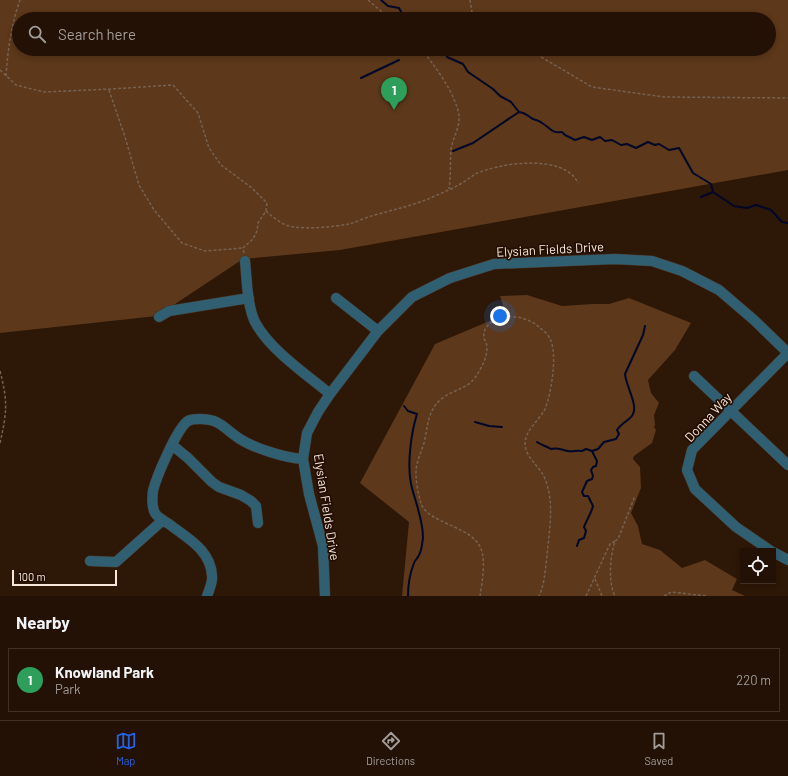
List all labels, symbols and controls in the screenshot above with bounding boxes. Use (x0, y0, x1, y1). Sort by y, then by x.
search box (12, 12, 776, 56)
icon: search (26, 23, 48, 45)
text: Search here (58, 25, 136, 43)
pin: 1 (381, 77, 407, 110)
street label: Elysian Fields Drive (496, 238, 604, 260)
your location (490, 306, 510, 326)
street label: Donna Way (681, 389, 735, 445)
street label: Elysian Fields Drive (311, 453, 343, 562)
map controls (740, 548, 776, 584)
button: locate (740, 548, 776, 584)
scale bar (12, 568, 117, 587)
text: 100 m (18, 570, 46, 583)
text: Nearby (16, 612, 70, 632)
text: Knowland Park (55, 663, 154, 681)
text: 1 (28, 672, 32, 688)
text: 220 m (736, 672, 771, 688)
text: Park (55, 681, 81, 697)
tab: Map (115, 730, 137, 767)
tab: Directions (366, 730, 415, 767)
tab: Saved (644, 730, 673, 767)

